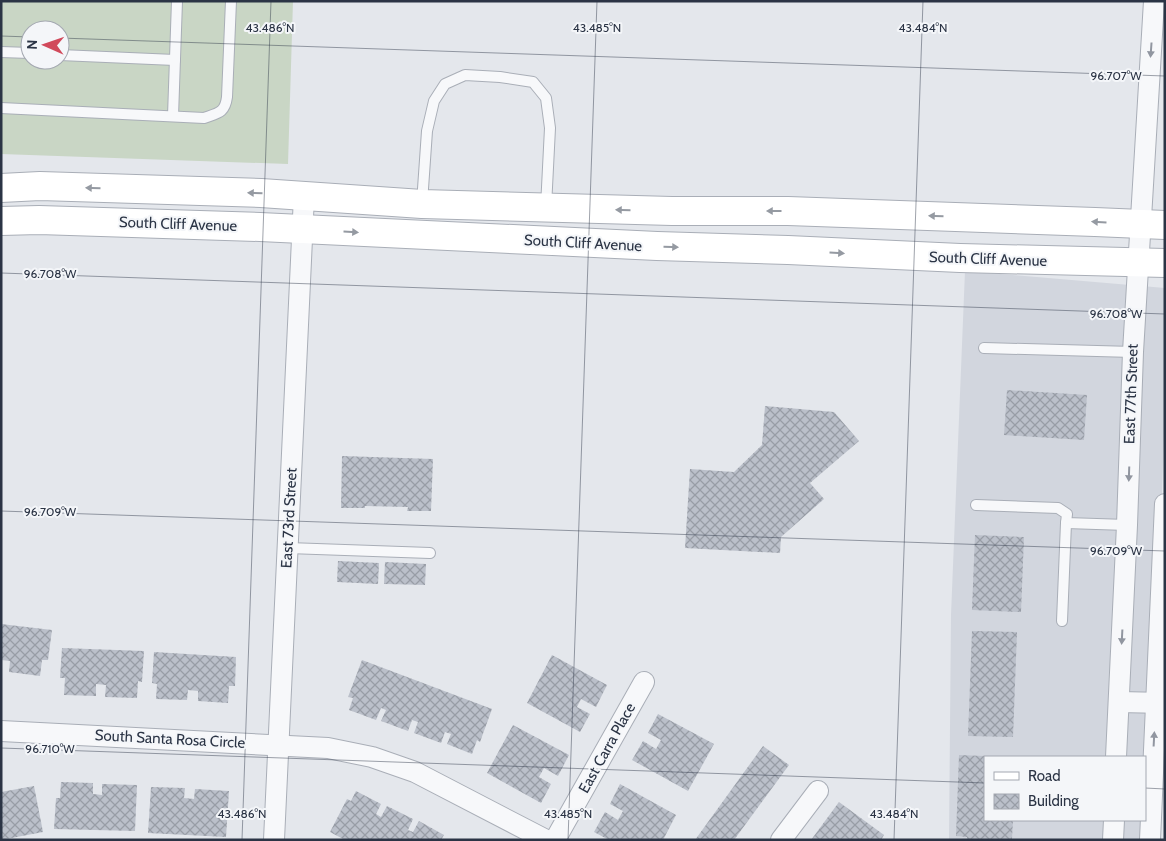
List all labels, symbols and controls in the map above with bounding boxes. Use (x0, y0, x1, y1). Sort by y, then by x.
north arrow (20, 20, 70, 70)
text: 43.486°N (246, 20, 294, 35)
text: 43.485°N (573, 20, 621, 35)
text: 43.484°N (899, 20, 947, 35)
text: N (23, 39, 41, 50)
one-way arrow (1146, 42, 1154, 58)
text: 96.707°W (1090, 68, 1142, 83)
one-way arrow (85, 183, 101, 191)
one-way arrow (247, 189, 263, 197)
one-way arrow (615, 206, 631, 214)
one-way arrow (766, 207, 782, 215)
one-way arrow (928, 212, 944, 220)
street label: South Cliff Avenue (119, 213, 238, 235)
one-way arrow (1090, 217, 1106, 225)
one-way arrow (343, 228, 359, 236)
street label: South Cliff Avenue (523, 231, 643, 255)
one-way arrow (663, 243, 679, 251)
street label: South Cliff Avenue (929, 248, 1048, 270)
one-way arrow (829, 249, 845, 257)
text: 96.708°W (24, 266, 77, 281)
text: 96.708°W (1090, 306, 1143, 321)
street label: East 77th Street (1120, 344, 1142, 444)
street label: East 73rd Street (277, 467, 301, 569)
one-way arrow (1124, 467, 1132, 483)
text: 96.709°W (24, 504, 77, 519)
text: 96.709°W (1090, 543, 1143, 558)
one-way arrow (1117, 629, 1125, 645)
street label: East Carra Place (575, 700, 639, 796)
street label: South Santa Rosa Circle (94, 726, 246, 752)
one-way arrow (1151, 730, 1159, 746)
text: 96.710°W (25, 741, 75, 756)
legend (984, 756, 1146, 821)
text: Road (1028, 767, 1061, 785)
text: Building (1028, 792, 1079, 810)
text: 43.486°N (218, 806, 266, 821)
text: 43.485°N (544, 806, 592, 821)
text: 43.484°N (870, 806, 918, 821)

